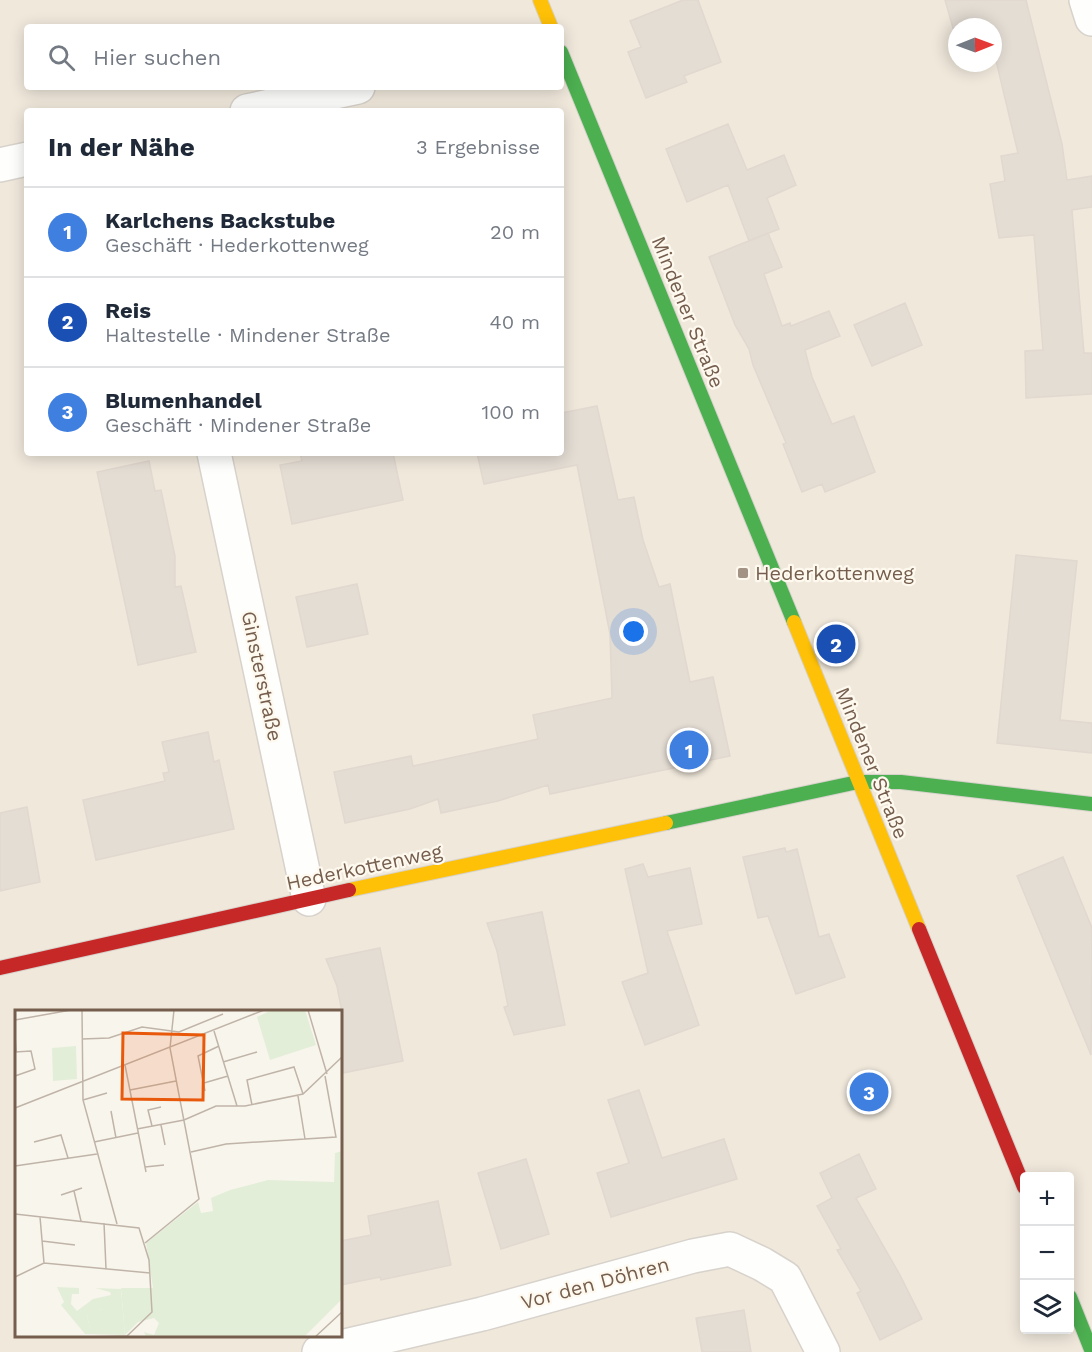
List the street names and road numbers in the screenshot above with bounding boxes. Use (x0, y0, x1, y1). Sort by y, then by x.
street label: Mindener Straße (647, 233, 729, 391)
street label: Ginsterstraße (236, 609, 288, 743)
street label: Mindener Straße (831, 684, 913, 842)
street label: Hederkottenweg (284, 839, 445, 895)
street label: Vor den Döhren (518, 1252, 672, 1314)

